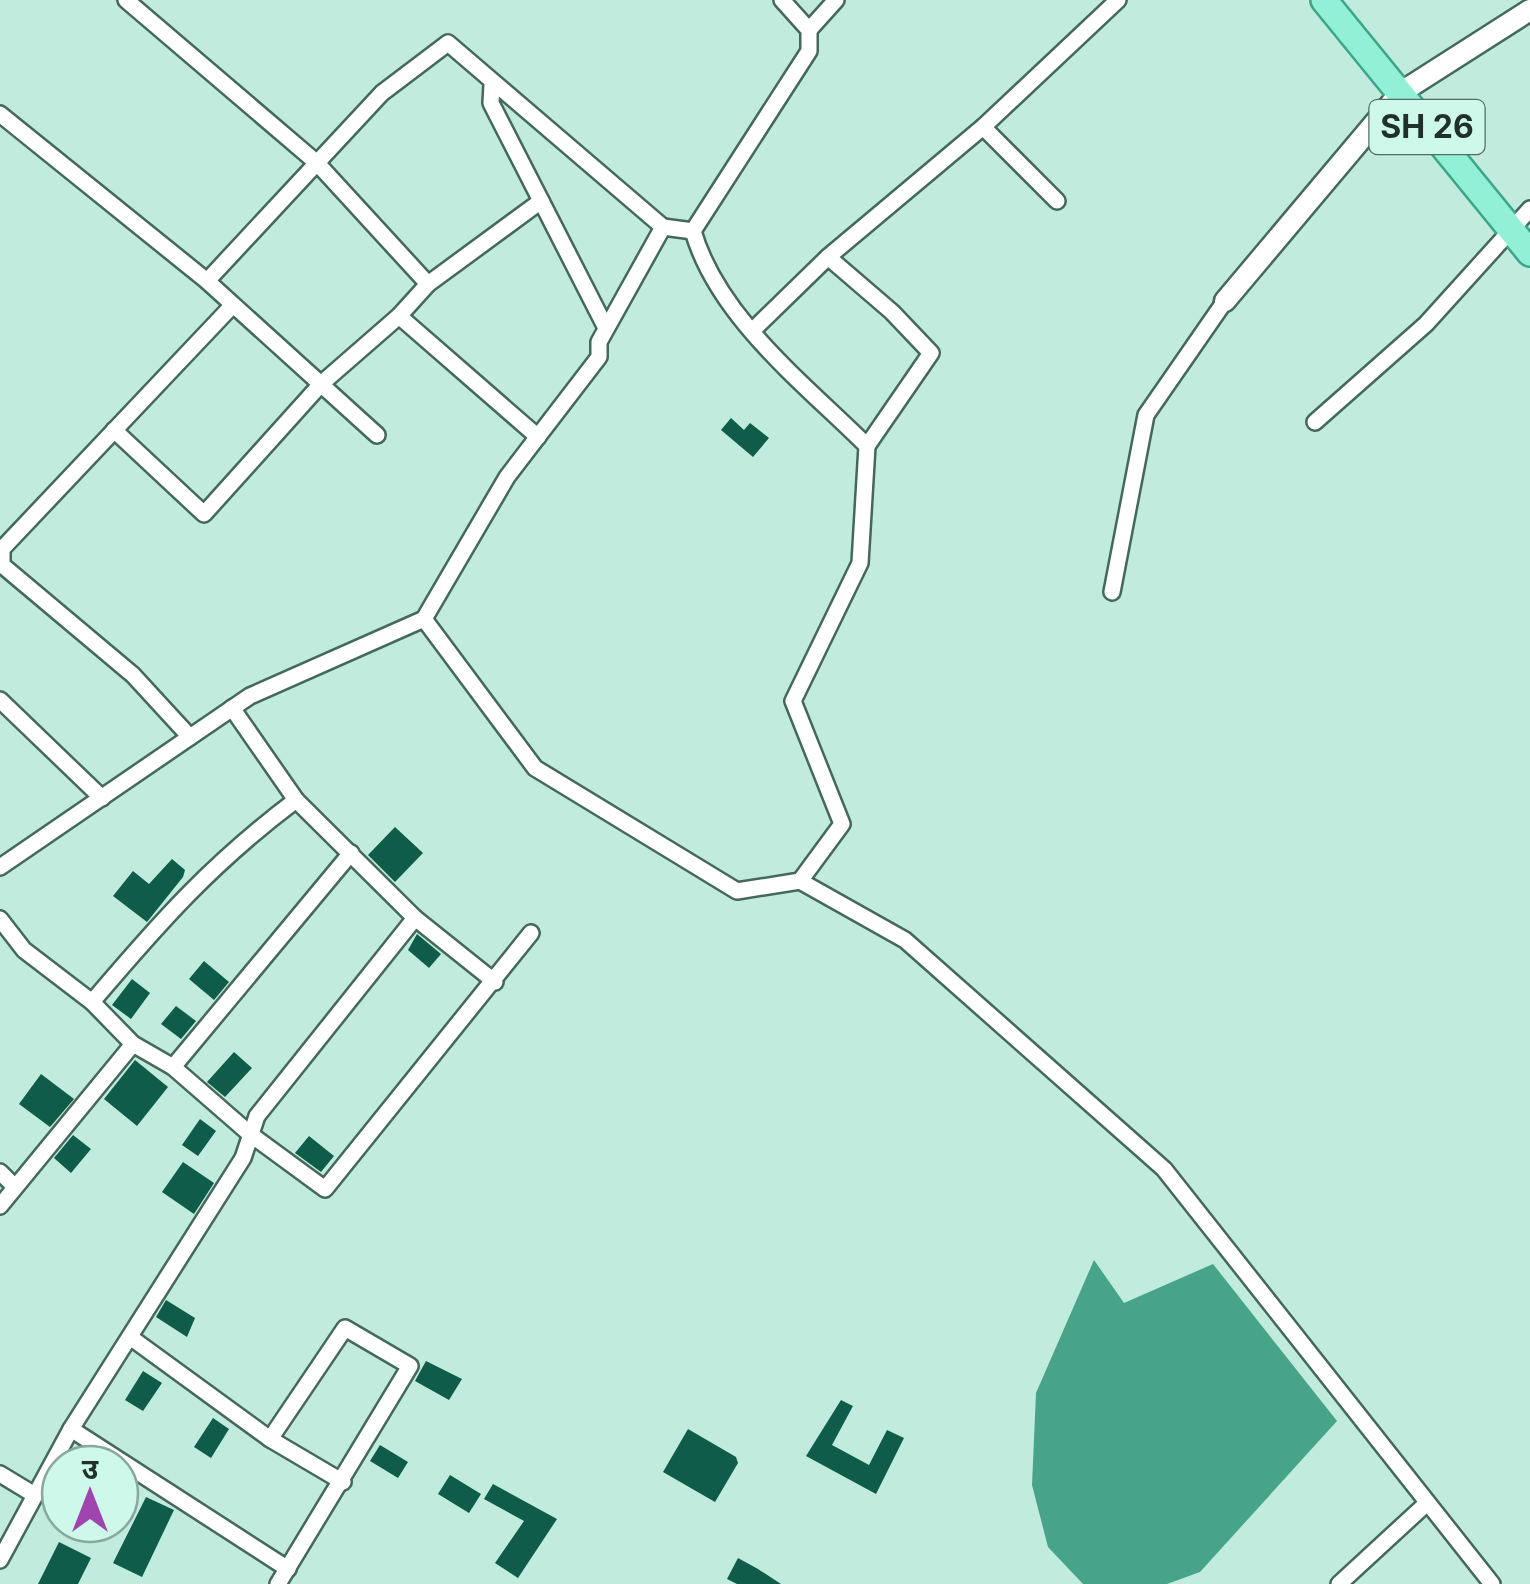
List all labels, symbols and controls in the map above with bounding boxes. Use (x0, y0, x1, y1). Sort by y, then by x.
road number: SH 26 (1370, 100, 1484, 154)
north arrow (40, 1444, 140, 1544)
text: उ (82, 1452, 99, 1486)

